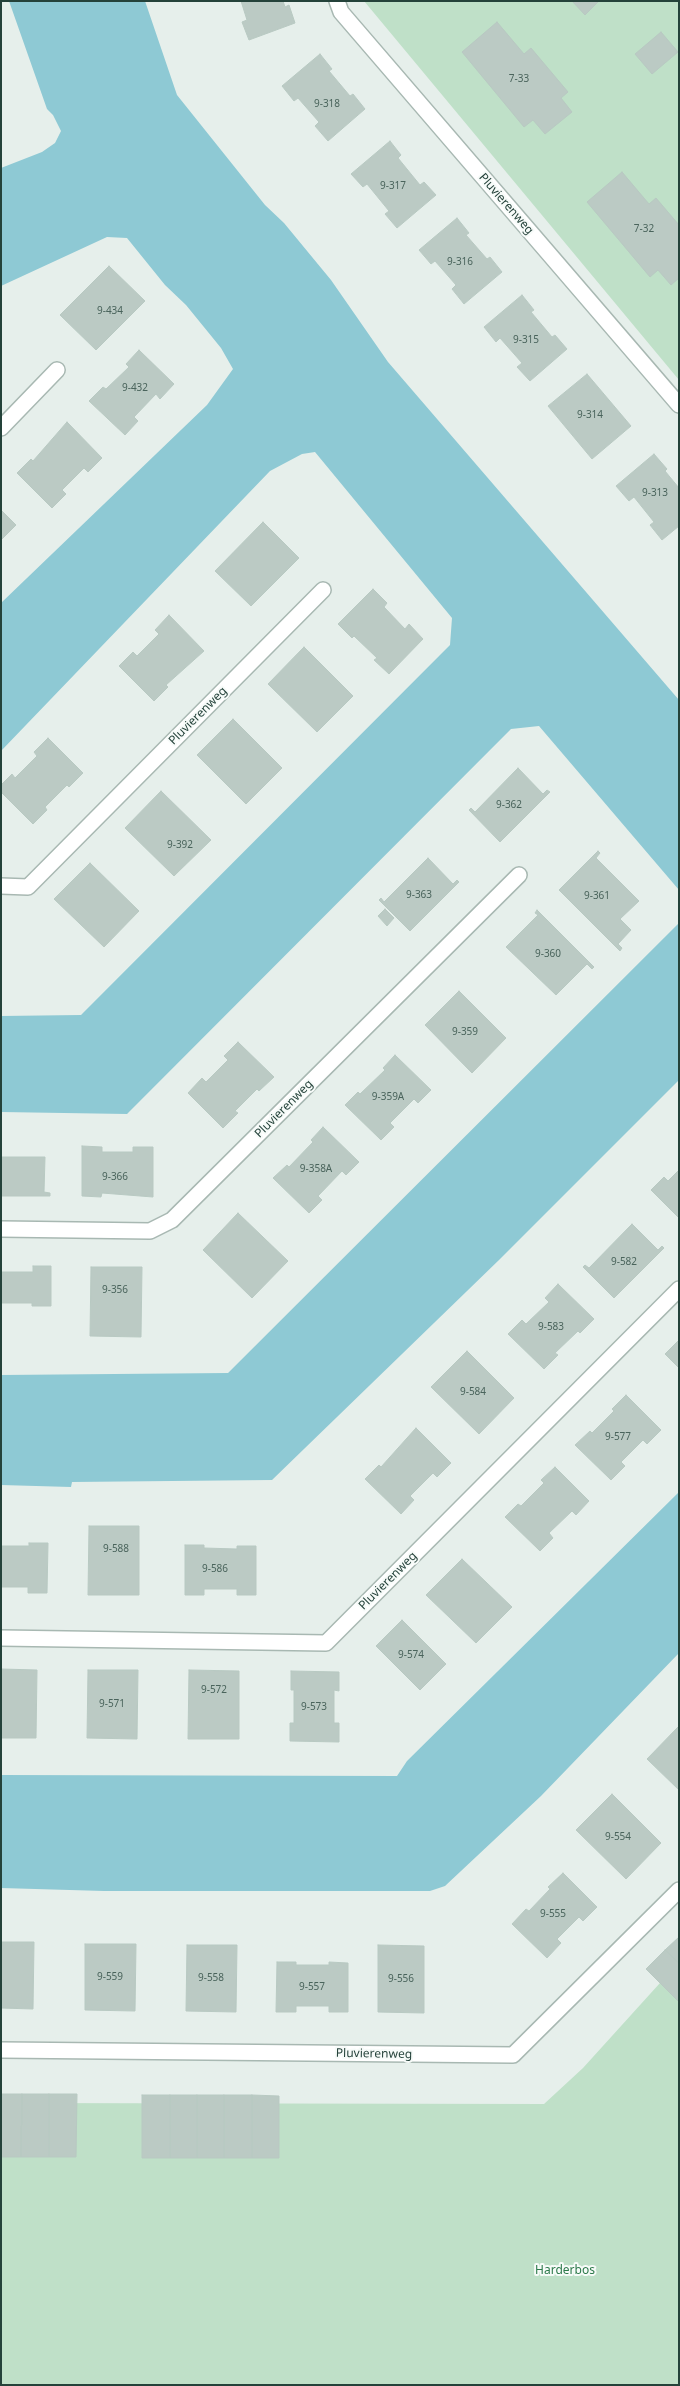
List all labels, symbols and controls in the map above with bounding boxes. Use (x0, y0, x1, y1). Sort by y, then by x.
house number: 7-33 (509, 73, 529, 85)
house number: 9-318 (314, 98, 340, 110)
street label: Pluvierenweg (476, 171, 536, 237)
house number: 9-317 (380, 180, 406, 192)
house number: 7-32 (634, 223, 654, 235)
house number: 9-316 (447, 256, 473, 268)
house number: 9-434 (97, 305, 123, 317)
house number: 9-315 (513, 334, 539, 346)
house number: 9-432 (122, 382, 148, 394)
house number: 9-314 (577, 409, 603, 421)
house number: 9-313 (642, 487, 668, 499)
street label: Pluvierenweg (166, 684, 230, 748)
house number: 9-362 (496, 799, 522, 811)
house number: 9-392 (167, 839, 193, 851)
house number: 9-363 (406, 889, 432, 901)
house number: 9-361 (584, 890, 610, 902)
house number: 9-360 (535, 948, 561, 960)
house number: 9-359 (452, 1026, 478, 1038)
street label: Pluvierenweg (252, 1077, 316, 1141)
house number: 9-359A (372, 1091, 404, 1103)
house number: 9-358A (300, 1163, 332, 1175)
house number: 9-366 (102, 1171, 128, 1183)
house number: 9-582 (611, 1256, 637, 1268)
house number: 9-356 (102, 1284, 128, 1296)
house number: 9-583 (538, 1321, 564, 1333)
house number: 9-584 (460, 1386, 486, 1398)
house number: 9-577 (605, 1431, 631, 1443)
house number: 9-588 (103, 1543, 129, 1555)
street label: Pluvierenweg (356, 1549, 420, 1613)
house number: 9-586 (202, 1563, 228, 1575)
house number: 9-574 (398, 1649, 424, 1661)
house number: 9-572 (201, 1684, 227, 1696)
house number: 9-571 (99, 1698, 125, 1710)
house number: 9-573 (301, 1701, 327, 1713)
house number: 9-554 (605, 1831, 631, 1843)
house number: 9-555 (540, 1908, 566, 1920)
house number: 9-559 (97, 1971, 123, 1983)
house number: 9-558 (198, 1972, 224, 1984)
house number: 9-556 (388, 1973, 414, 1985)
house number: 9-557 (299, 1981, 325, 1993)
street label: Pluvierenweg (336, 2046, 412, 2062)
park label: Harderbos (535, 2264, 595, 2278)

